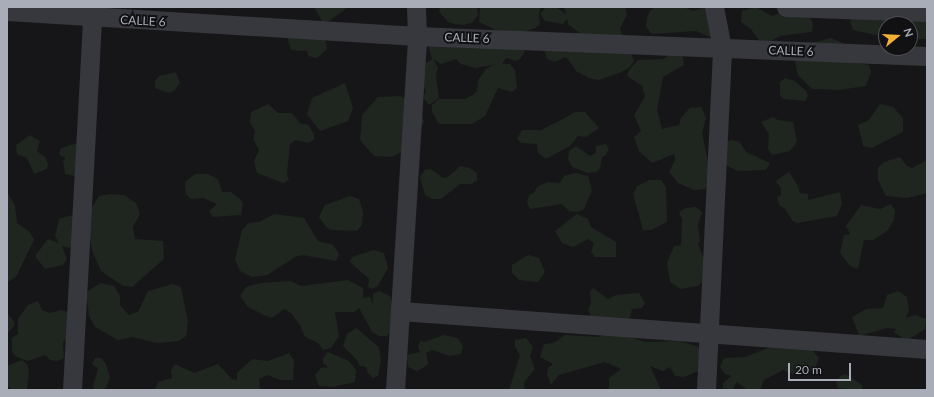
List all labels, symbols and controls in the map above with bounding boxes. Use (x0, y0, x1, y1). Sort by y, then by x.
street label: CALLE 6 (120, 13, 166, 29)
north arrow (878, 16, 918, 56)
text: N (901, 26, 916, 38)
street label: CALLE 6 (444, 30, 490, 46)
street label: CALLE 6 (768, 43, 814, 59)
scale bar (790, 355, 853, 381)
text: 20 m (795, 362, 822, 377)

